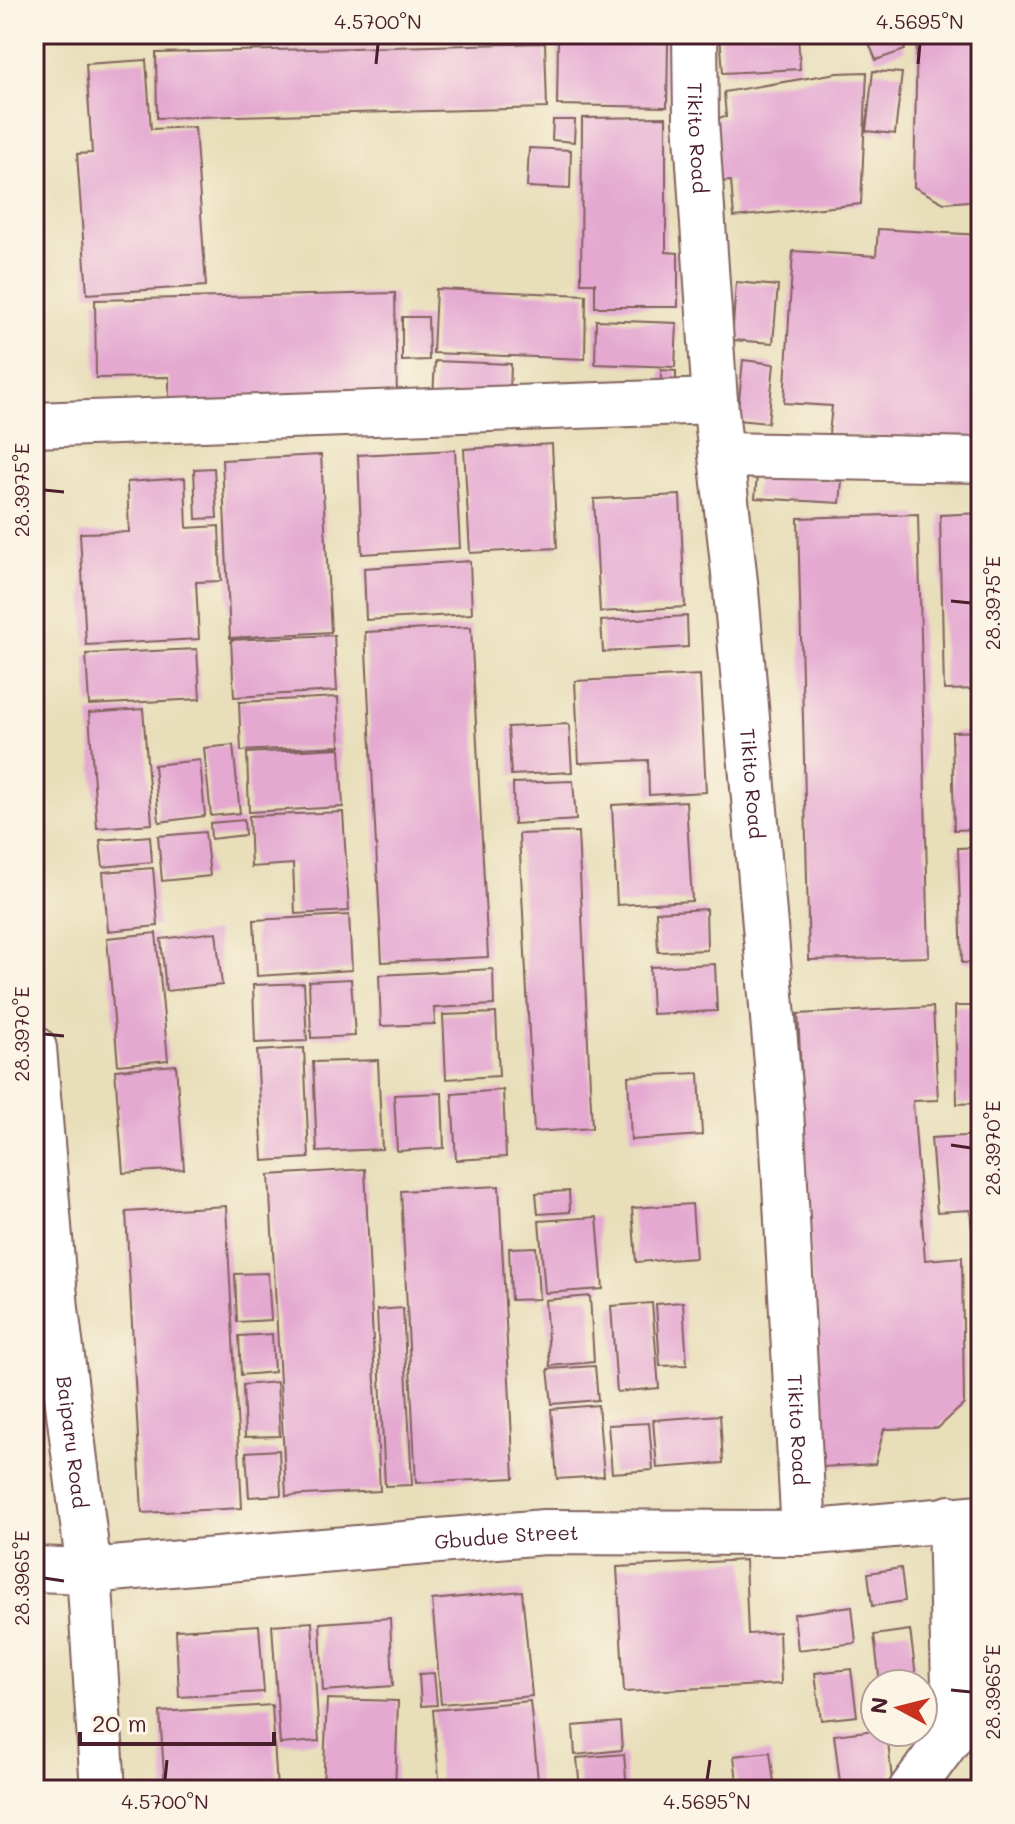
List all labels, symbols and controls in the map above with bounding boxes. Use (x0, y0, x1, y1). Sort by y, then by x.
text: 4.5700°N (334, 8, 422, 34)
text: 4.5695°N (876, 8, 964, 34)
street label: Tikito Road (683, 82, 714, 194)
text: 28.3975°E (8, 443, 34, 537)
text: 28.3975°E (979, 556, 1005, 650)
street label: Tikito Road (735, 727, 770, 840)
text: 28.3970°E (8, 986, 34, 1082)
text: 28.3970°E (979, 1100, 1005, 1196)
street label: Baiparu Road (52, 1374, 94, 1510)
street label: Tikito Road (782, 1374, 814, 1486)
street label: Gbudue Street (433, 1519, 579, 1554)
text: 28.3965°E (8, 1530, 34, 1626)
text: 28.3965°E (979, 1644, 1005, 1740)
north arrow (859, 1668, 939, 1748)
text: N (863, 1695, 894, 1716)
scale bar (80, 1696, 274, 1746)
text: 20 m (92, 1707, 147, 1738)
text: 4.5700°N (121, 1788, 209, 1814)
text: 4.5695°N (663, 1788, 751, 1814)

